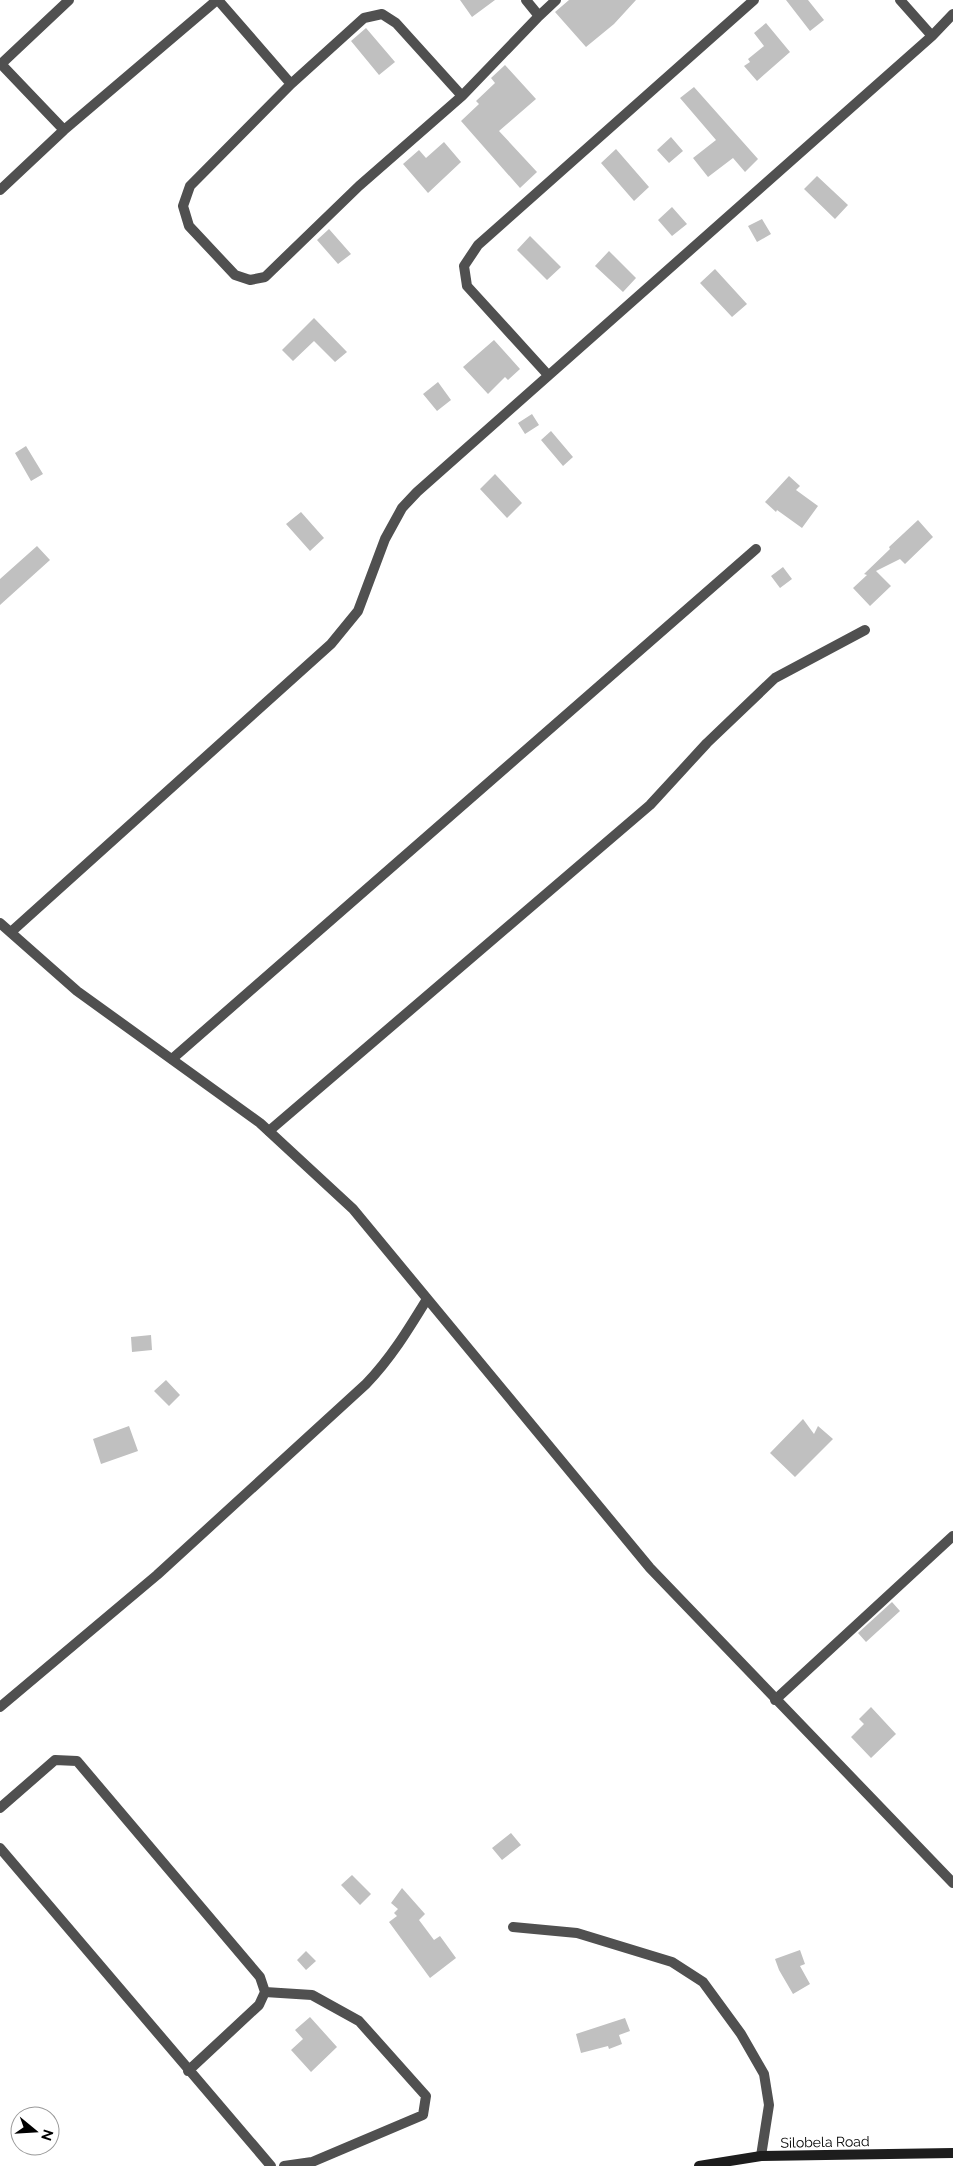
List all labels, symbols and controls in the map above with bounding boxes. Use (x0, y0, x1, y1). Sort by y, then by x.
north arrow (10, 2106, 60, 2156)
text: N (38, 2127, 57, 2143)
street label: Silobela Road (780, 2133, 870, 2151)

